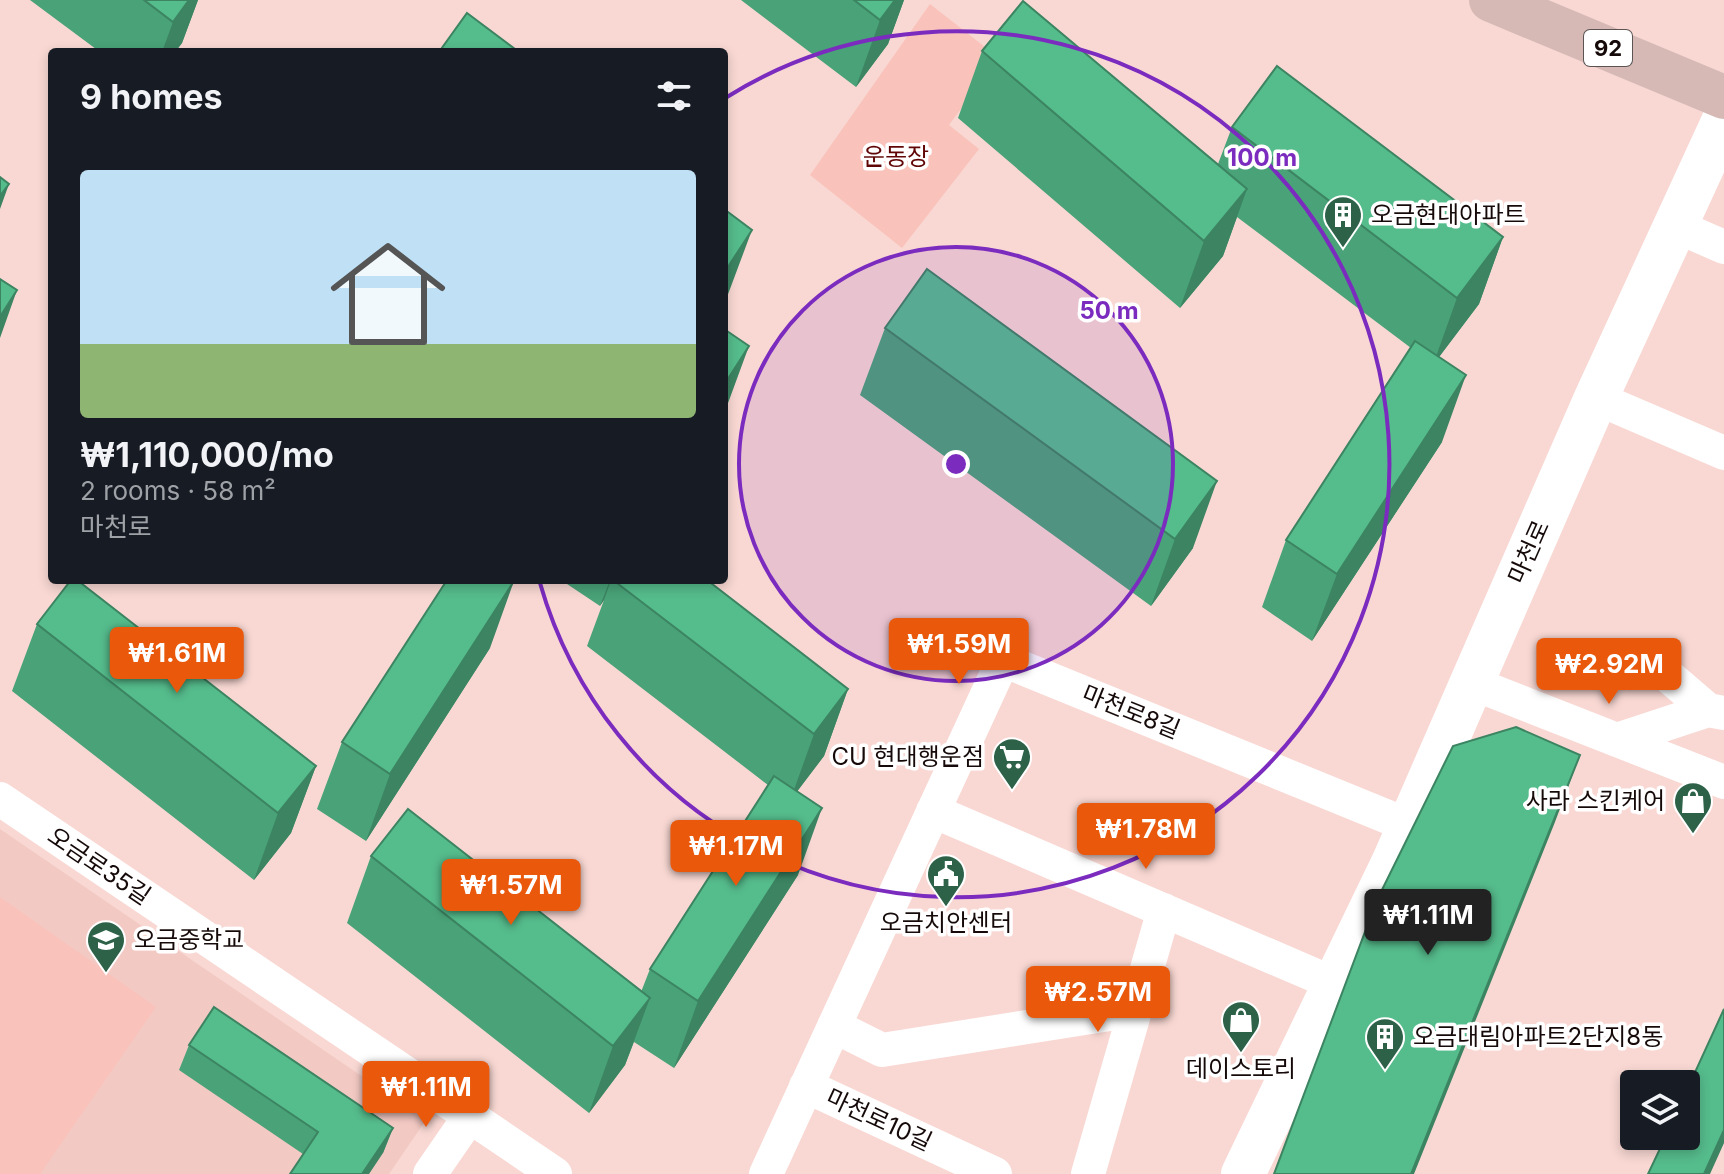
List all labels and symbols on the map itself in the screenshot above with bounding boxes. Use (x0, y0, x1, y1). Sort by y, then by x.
road number: 92 (1584, 30, 1632, 66)
park label: 운동장 (863, 142, 929, 171)
text: 100 m (1227, 143, 1297, 172)
building icon: 오금현대아파트 (1322, 194, 1364, 249)
place label: 오금현대아파트 (1371, 200, 1526, 229)
text: 50 m (1079, 296, 1139, 325)
centre of rings (942, 450, 970, 478)
street label: 마천로 (1502, 516, 1555, 588)
pin: ₩1.59M (894, 618, 1024, 686)
pin: ₩1.61M (112, 627, 242, 695)
pin: ₩2.92M (1544, 638, 1674, 706)
street label: 마천로8길 (1078, 679, 1184, 744)
supermarket icon: CU 현대행운점 (991, 736, 1033, 791)
place label: CU 현대행운점 (831, 742, 984, 771)
shop icon: 사라 스킨케어 (1672, 780, 1714, 835)
place label: 사라 스킨케어 (1526, 786, 1665, 815)
pin: ₩1.78M (1081, 803, 1211, 871)
pin: ₩1.17M (671, 820, 801, 888)
street label: 오금로35길 (42, 821, 156, 911)
public building icon: 오금치안센터 (925, 853, 967, 908)
pin: ₩1.57M (446, 859, 576, 927)
pin: ₩1.11M (1363, 889, 1493, 957)
place label: 오금치안센터 (880, 908, 1012, 937)
school or university icon: 오금중학교 (85, 919, 127, 974)
place label: 오금중학교 (134, 925, 244, 954)
pin: ₩2.57M (1033, 966, 1163, 1034)
shop icon: 데이스토리 (1220, 999, 1262, 1054)
building icon: 오금대림아파트2단지8동 (1364, 1016, 1406, 1071)
place label: 오금대림아파트2단지8동 (1413, 1022, 1663, 1051)
place label: 데이스토리 (1186, 1054, 1296, 1083)
pin: ₩1.11M (361, 1061, 491, 1129)
street label: 마천로10길 (822, 1082, 937, 1157)

